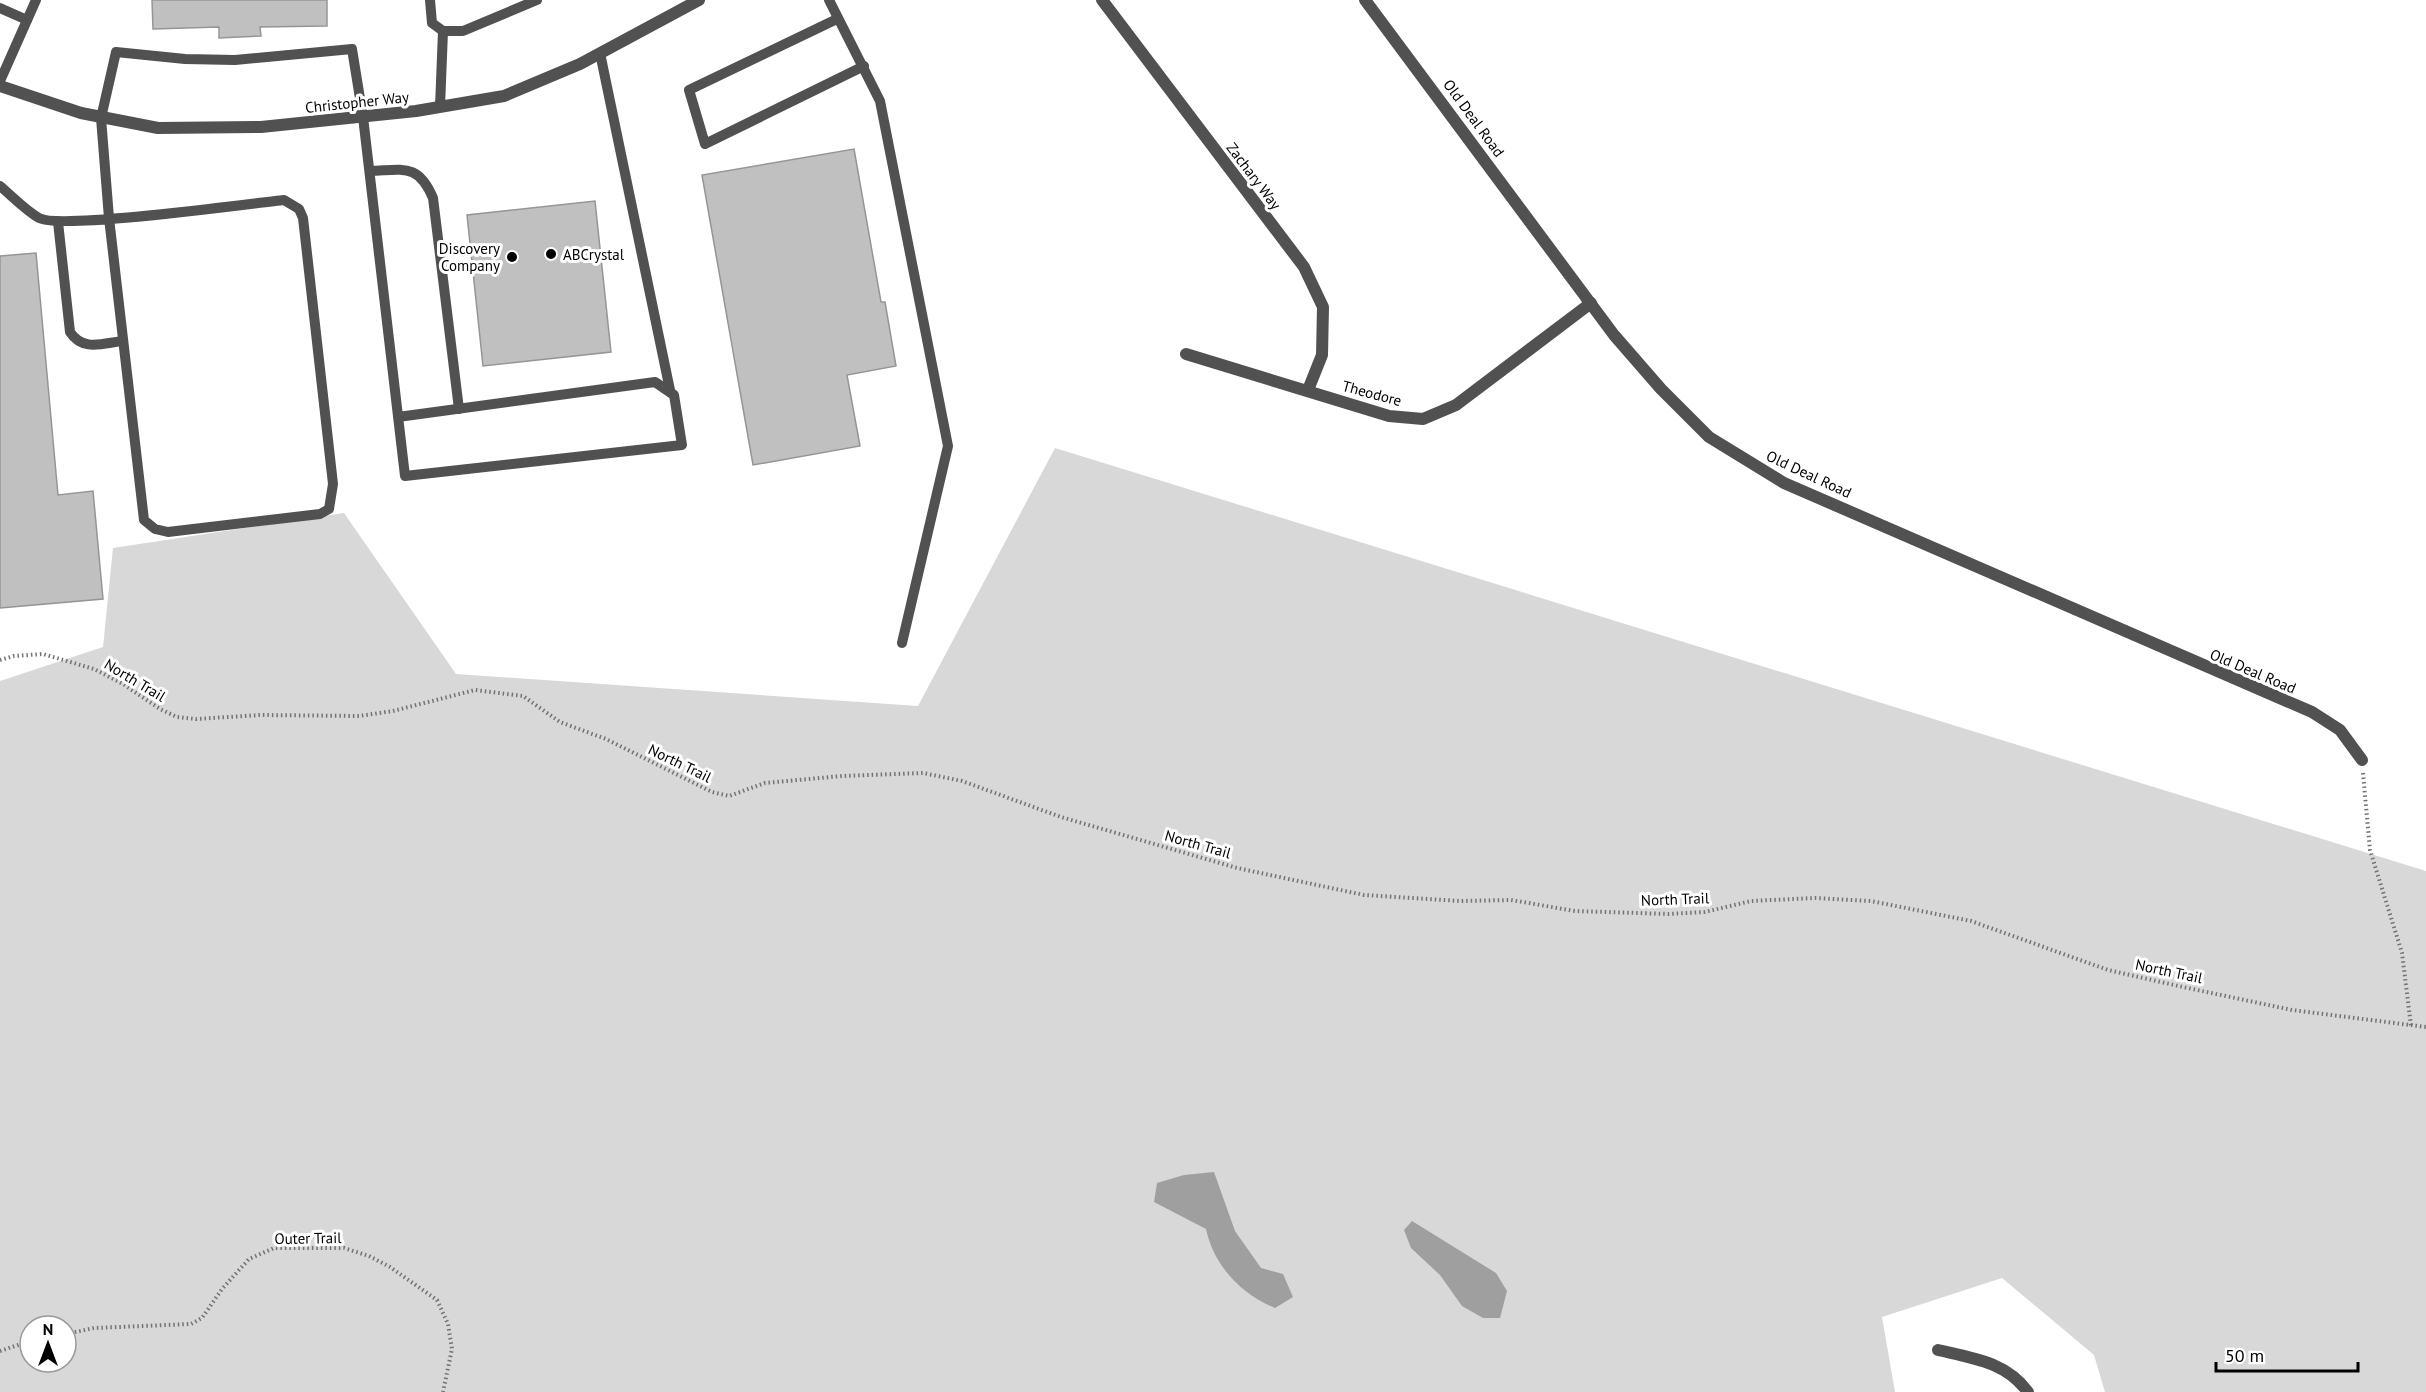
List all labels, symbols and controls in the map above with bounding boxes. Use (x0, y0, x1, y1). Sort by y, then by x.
street label: Old Deal Road (1439, 75, 1509, 161)
street label: Christopher Way (304, 87, 410, 117)
street label: Zachary Way (1223, 139, 1285, 213)
place label: Discovery Company (439, 239, 500, 275)
place label: ABCrystal (563, 245, 625, 264)
marker: ABCrystal (544, 247, 558, 261)
marker: Discovery Company (505, 250, 519, 264)
street label: Theodore (1340, 376, 1404, 410)
street label: Old Deal Road (1763, 446, 1855, 502)
street label: Old Deal Road (2207, 644, 2299, 698)
street label: North Trail (101, 654, 170, 706)
street label: North Trail (645, 740, 715, 787)
street label: North Trail (1163, 825, 1234, 863)
street label: North Trail (1641, 888, 1710, 910)
street label: North Trail (2134, 955, 2205, 988)
street label: Outer Trail (274, 1228, 342, 1248)
north arrow (18, 1314, 78, 1374)
text: N (43, 1319, 53, 1339)
scale bar (2216, 1335, 2358, 1373)
text: 50 m (2225, 1344, 2264, 1367)

